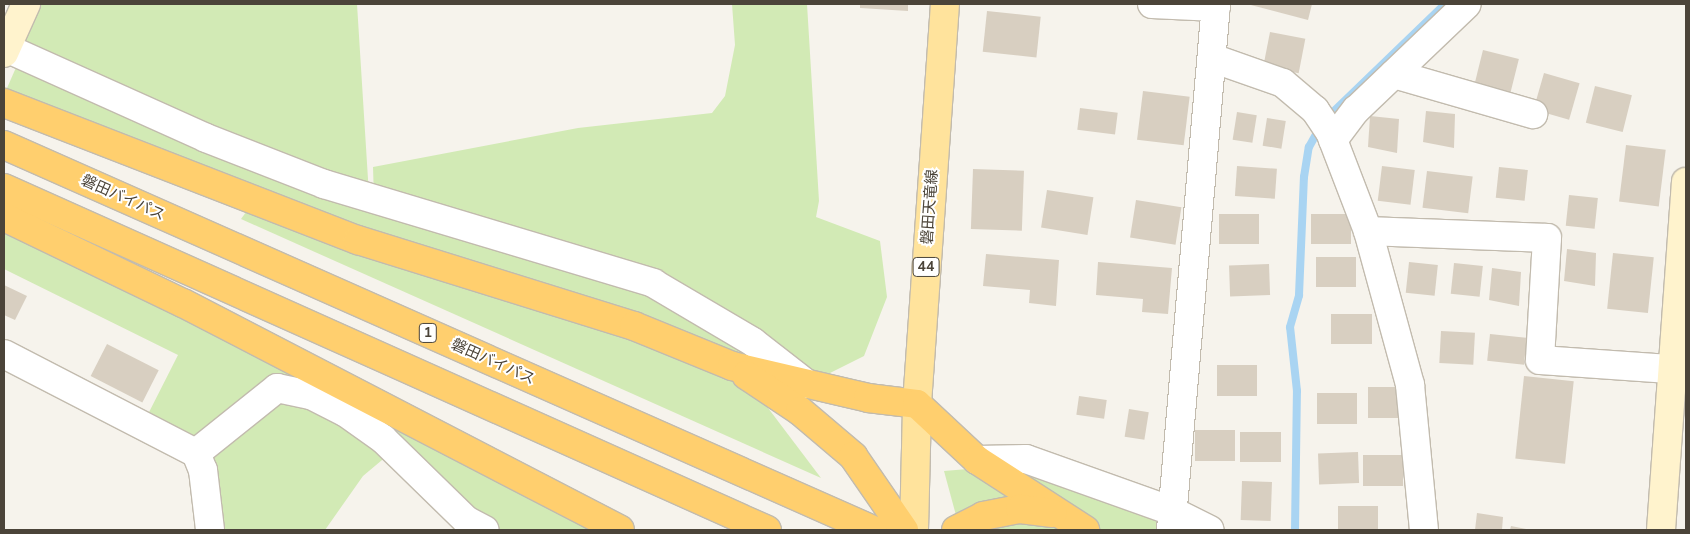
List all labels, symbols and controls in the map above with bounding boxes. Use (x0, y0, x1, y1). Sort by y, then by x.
street label: 磐田天竜線 (918, 169, 942, 245)
street label: 磐田バイパス (78, 171, 168, 225)
road number: 44 (912, 256, 940, 278)
road number: 1 (418, 322, 438, 344)
street label: 磐田バイパス (448, 335, 538, 389)

